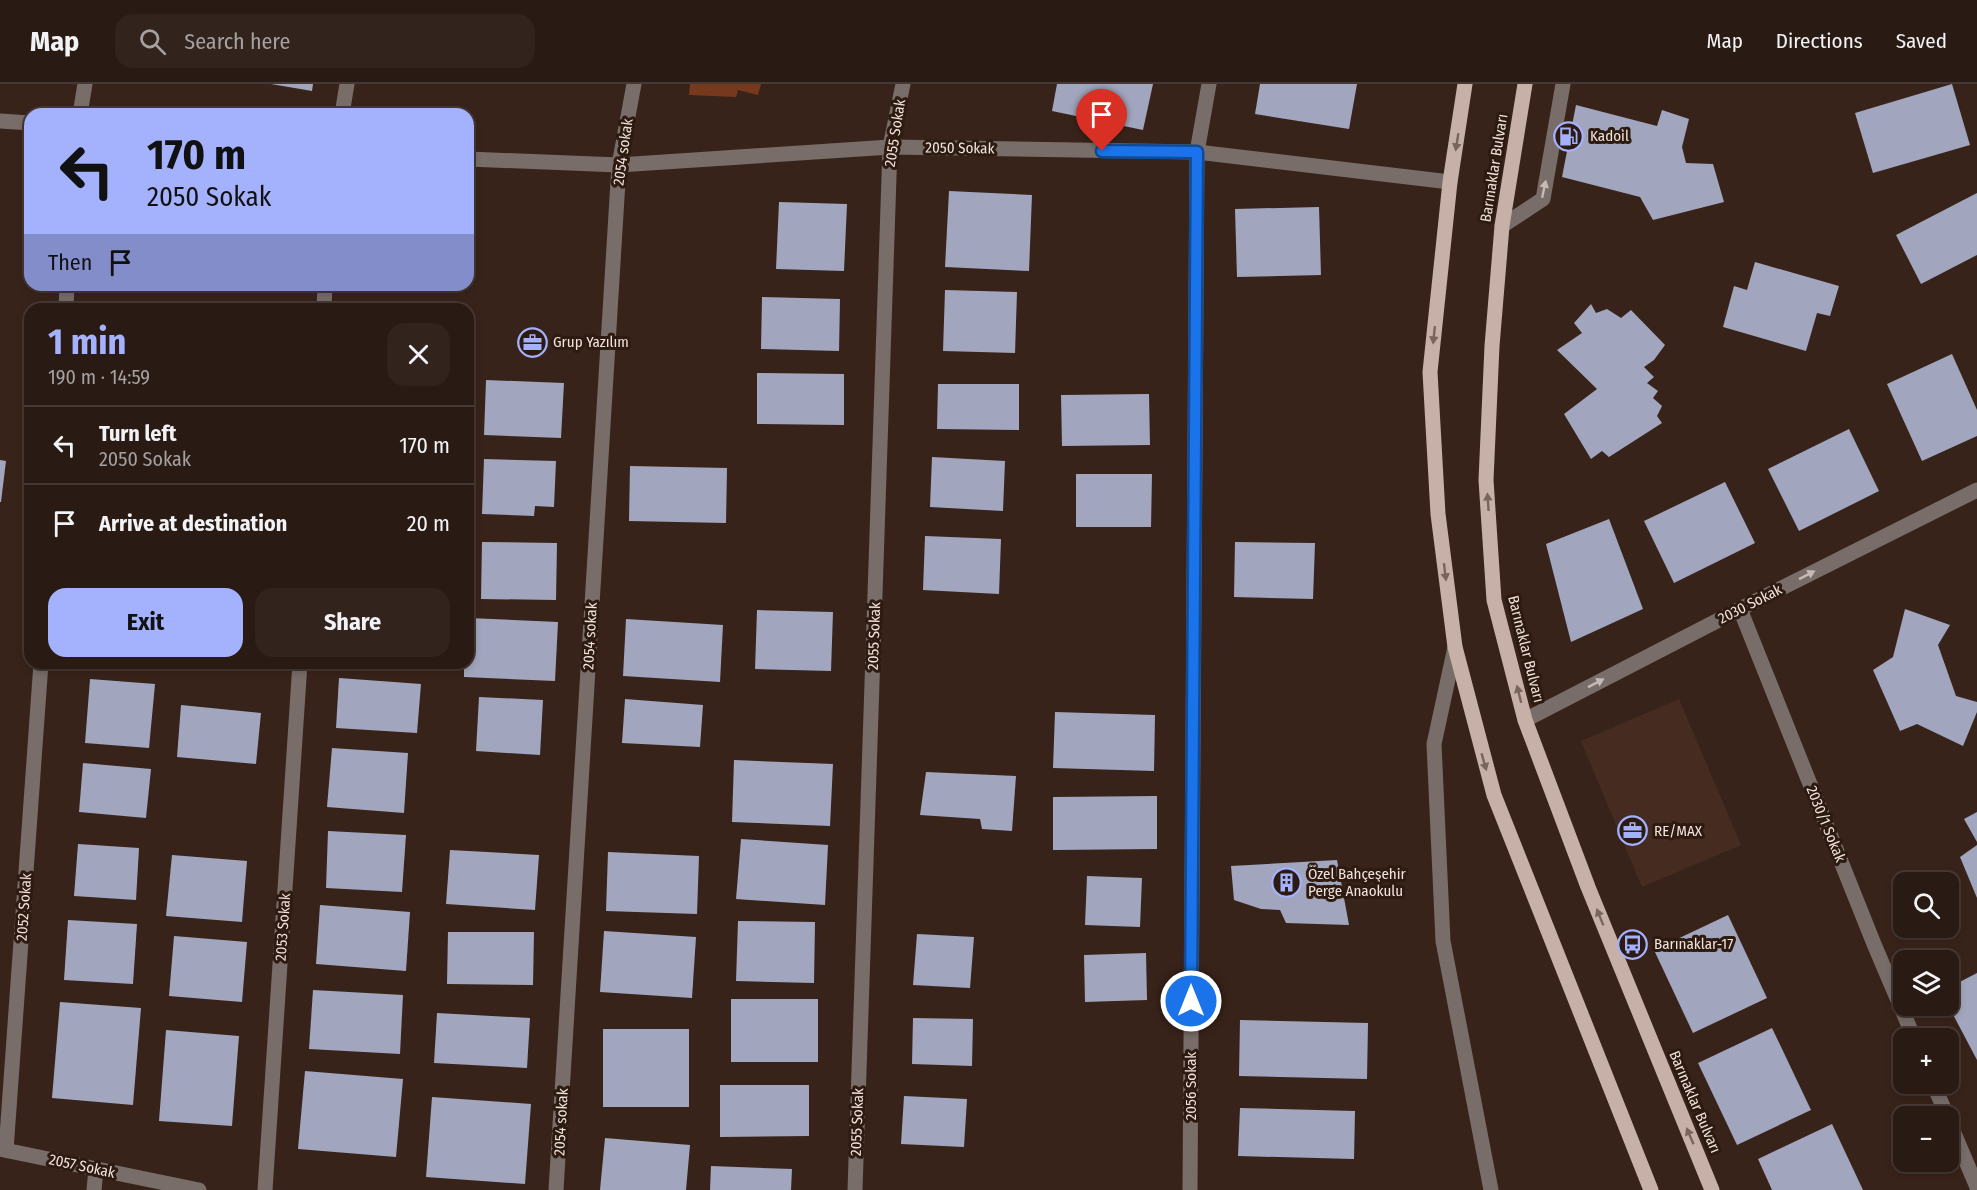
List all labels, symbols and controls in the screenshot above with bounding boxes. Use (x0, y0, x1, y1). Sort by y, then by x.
search box (115, 14, 535, 68)
text: Map (30, 25, 79, 58)
icon: search (136, 25, 169, 58)
text: Search here (184, 28, 290, 55)
text: Map (1706, 28, 1743, 54)
text: Directions (1776, 28, 1863, 54)
text: Saved (1896, 28, 1947, 54)
pin (1076, 89, 1127, 151)
street label: 2055 Sokak (881, 98, 909, 168)
icon: arrive (1085, 98, 1118, 131)
street label: Barınaklar Bulvarı (1477, 113, 1511, 223)
street label: 2054 sokak (609, 117, 637, 187)
fuel station icon: Kadoil (1553, 120, 1585, 152)
place label: Kadoil (1590, 127, 1629, 145)
text: 170 m (147, 130, 246, 180)
icon: left (48, 132, 126, 210)
one-way arrow (1452, 132, 1461, 151)
street label: 2050 Sokak (925, 138, 995, 158)
one-way arrow (1540, 179, 1549, 198)
text: 2050 Sokak (147, 181, 271, 213)
icon: arrive (104, 246, 137, 279)
text: Then (48, 249, 92, 276)
text: 1 min (48, 320, 126, 364)
button: close (387, 323, 450, 386)
office icon: Grup Yazılım (516, 326, 548, 358)
one-way arrow (1429, 326, 1439, 345)
place label: Grup Yazılım (553, 333, 629, 351)
text: 190 m · 14:59 (48, 365, 150, 389)
text: Turn left (99, 420, 177, 447)
icon: left (48, 429, 81, 462)
text: 170 m (399, 432, 450, 459)
text: 2050 Sokak (99, 447, 191, 471)
one-way arrow (1483, 493, 1492, 512)
icon: arrive (48, 507, 81, 540)
text: Arrive at destination (99, 510, 287, 537)
text: 20 m (407, 510, 450, 537)
one-way arrow (1441, 562, 1450, 581)
one-way arrow (1798, 571, 1815, 580)
street label: 2030 Sokak (1715, 580, 1785, 628)
button: Exit (48, 588, 243, 657)
button: Share (255, 588, 450, 657)
street label: Barınaklar Bulvarı (1504, 594, 1548, 704)
street label: 2054 sokak (579, 602, 601, 670)
street label: 2055 Sokak (864, 602, 884, 670)
one-way arrow (1587, 678, 1604, 688)
one-way arrow (1513, 685, 1523, 703)
one-way arrow (1480, 753, 1490, 771)
street label: 2030/1 Sokak (1803, 783, 1849, 865)
office icon: RE/MAX (1617, 815, 1649, 847)
place label: RE/MAX (1654, 822, 1703, 840)
place label: Özel Bahçeşehir Perge Anaokulu (1308, 865, 1406, 900)
building icon: Özel Bahçeşehir Perge Anaokulu (1271, 867, 1303, 899)
map controls (1893, 872, 1959, 1172)
button: search (1893, 872, 1959, 938)
street label: 2052 Sokak (13, 873, 35, 941)
street label: 2053 Sokak (272, 892, 294, 962)
one-way arrow (1595, 907, 1605, 925)
bus stop icon: Barınaklar-17 (1617, 928, 1649, 960)
place label: Barınaklar-17 (1654, 935, 1733, 953)
button: layers (1893, 950, 1959, 1016)
position arrow (1159, 969, 1223, 1033)
button: + (1893, 1028, 1959, 1094)
street label: Barınaklar Bulvarı (1665, 1048, 1725, 1156)
street label: 2056 Sokak (1182, 1052, 1200, 1120)
street label: 2054 sokak (550, 1088, 572, 1156)
street label: 2055 Sokak (847, 1088, 867, 1156)
button: − (1893, 1106, 1959, 1172)
one-way arrow (1684, 1127, 1694, 1145)
street label: 2057 Sokak (47, 1150, 117, 1182)

